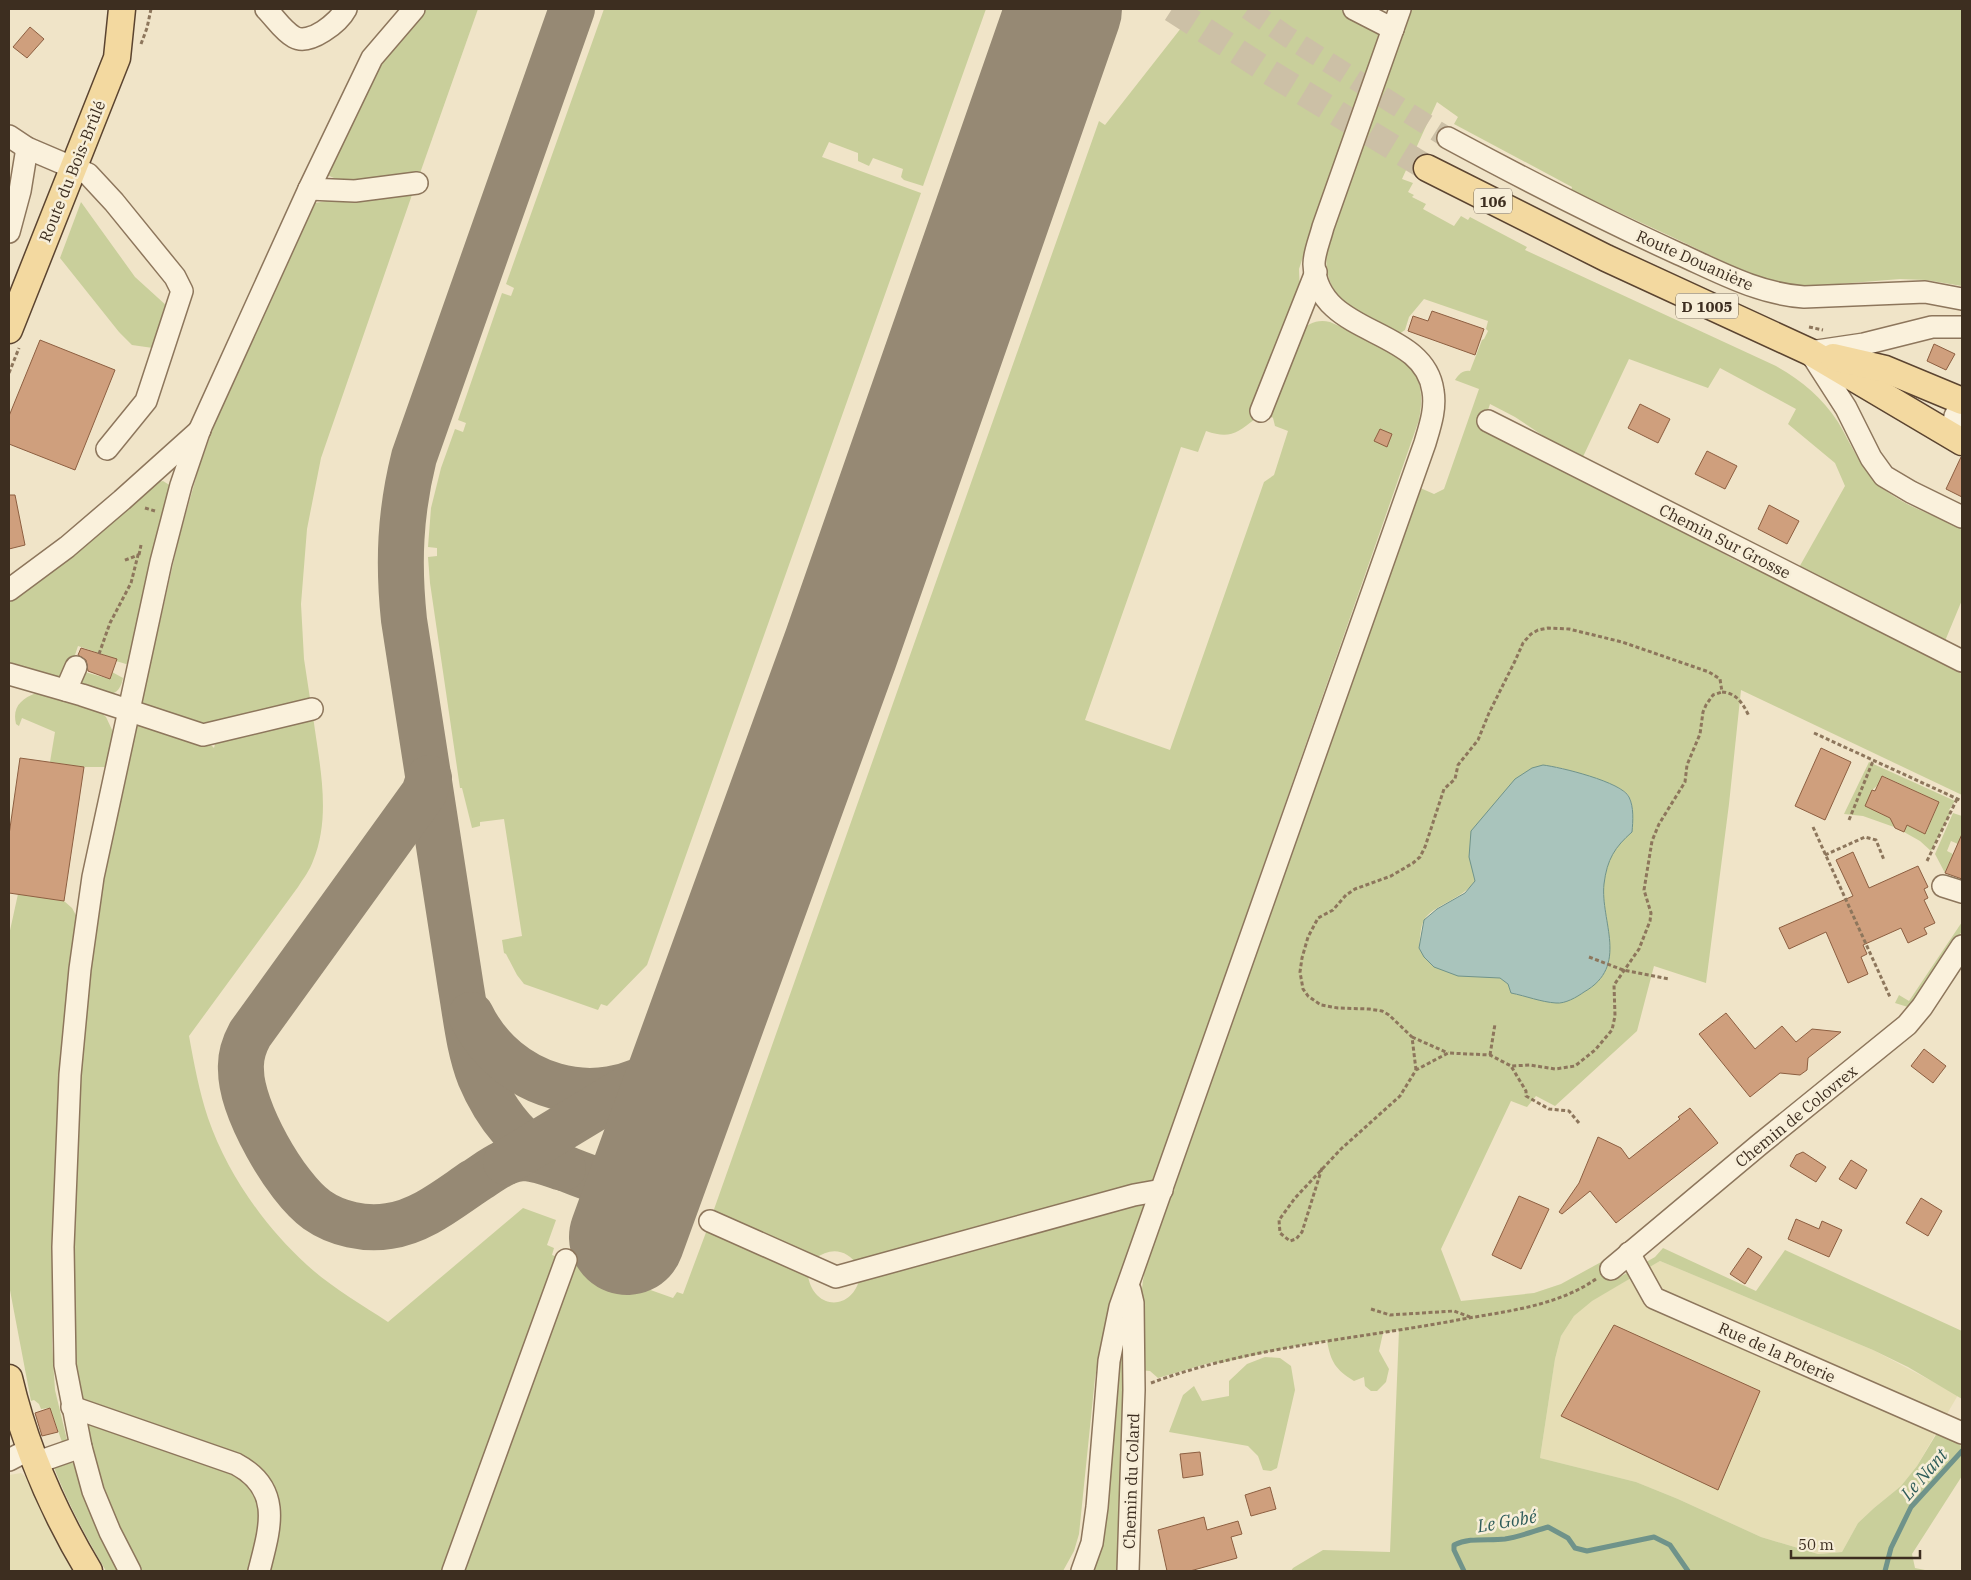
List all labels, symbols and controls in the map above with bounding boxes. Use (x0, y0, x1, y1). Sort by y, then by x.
street label: Route du Bois-Brûlé (34, 97, 110, 245)
road number: 106 (1474, 188, 1512, 214)
street label: Route Douanière (1633, 225, 1757, 295)
road number: D 1005 (1676, 294, 1738, 318)
street label: Chemin Sur Grosse (1656, 499, 1794, 583)
street label: Chemin de Colovrex (1731, 1061, 1861, 1171)
street label: Rue de la Poterie (1715, 1317, 1839, 1387)
street label: Chemin du Colard (1119, 1412, 1143, 1549)
water label: Le Nant (1895, 1443, 1953, 1505)
water label: Le Gobé (1474, 1504, 1539, 1538)
scale bar (1791, 1528, 1920, 1560)
text: 50 m (1798, 1535, 1834, 1554)

